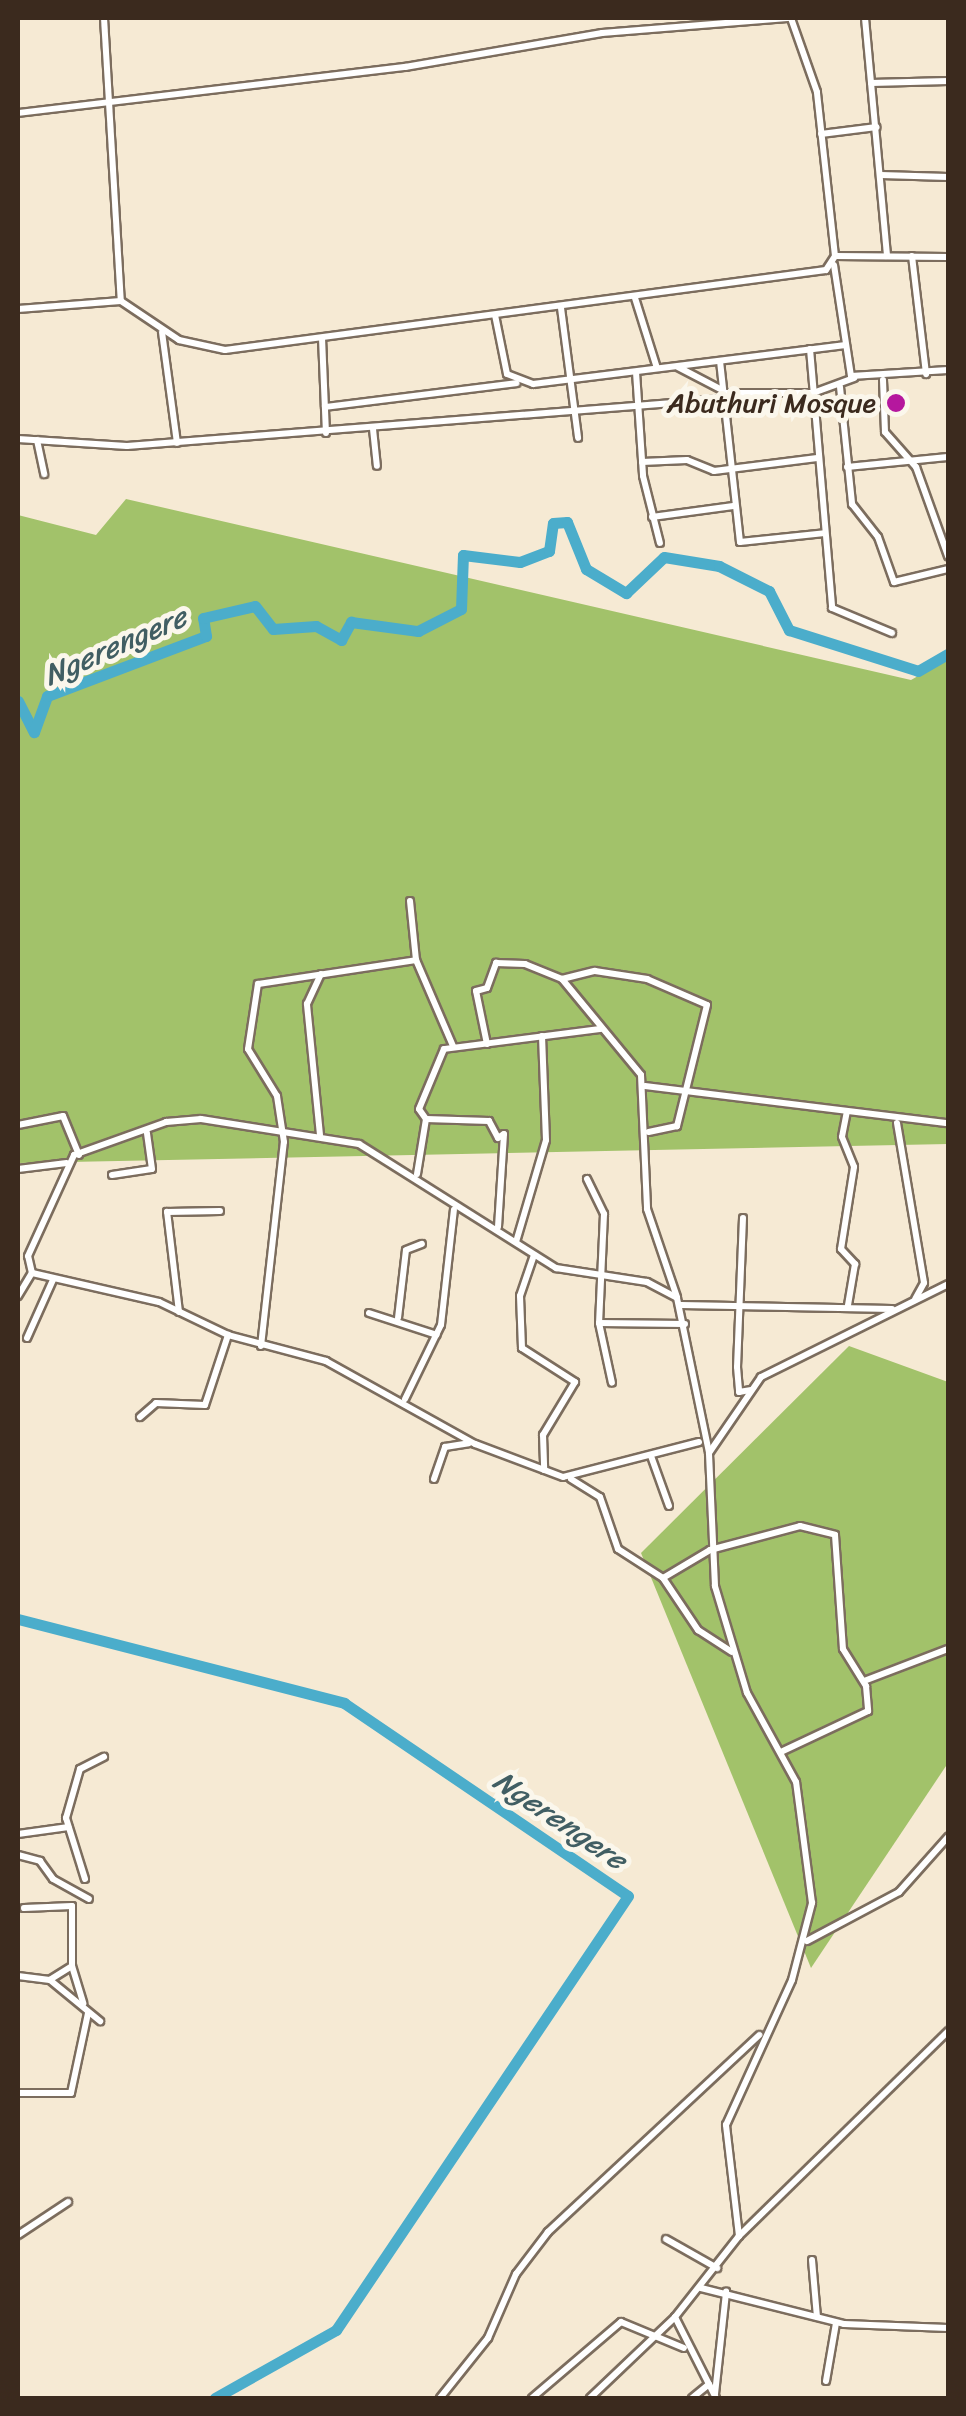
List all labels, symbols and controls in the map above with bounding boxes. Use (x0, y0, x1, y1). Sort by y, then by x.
place label: Abuthuri Mosque (667, 386, 876, 420)
marker: Abuthuri Mosque (885, 392, 907, 414)
water label: Ngerengere (38, 599, 192, 693)
water label: Ngerengere (487, 1762, 633, 1878)

